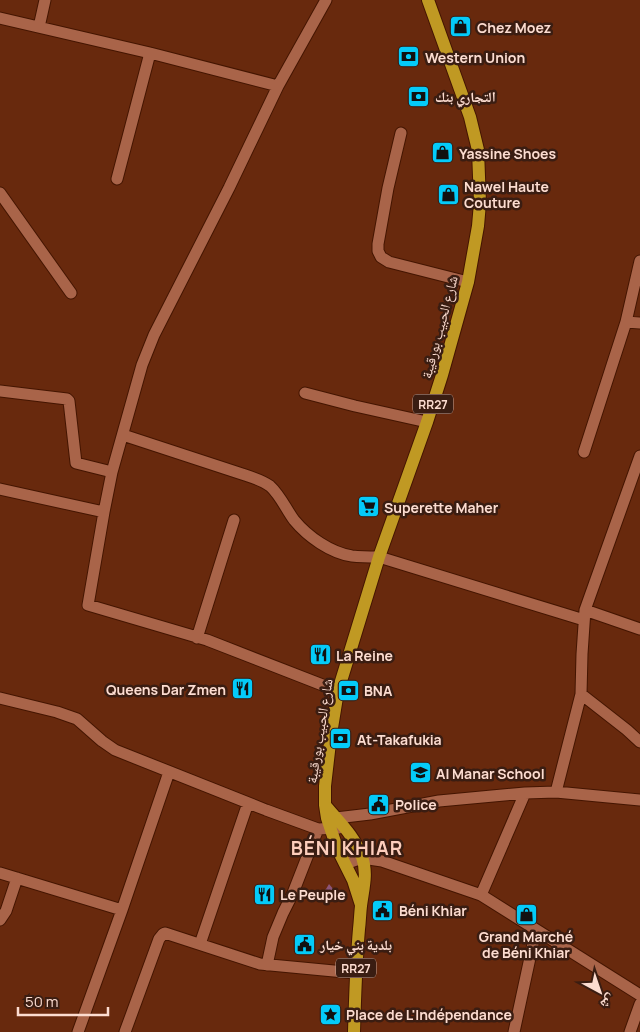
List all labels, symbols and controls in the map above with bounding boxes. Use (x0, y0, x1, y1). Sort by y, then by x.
shop icon: Chez Moez (449, 15, 473, 39)
place label: Chez Moez (477, 18, 551, 37)
bank icon: Western Union (397, 45, 421, 69)
place label: Western Union (425, 48, 525, 67)
bank icon: التجاري بنك (407, 84, 431, 108)
place label: التجاري بنك (435, 87, 496, 108)
shop icon: Yassine Shoes (431, 141, 455, 165)
place label: Yassine Shoes (459, 144, 557, 163)
place label: Nawel Haute Couture (464, 177, 549, 212)
shop icon: Nawel Haute Couture (436, 182, 460, 206)
street label: شارع الحبيب بورقيبة (416, 274, 463, 381)
road number: RR27 (413, 394, 453, 414)
supermarket icon: Superette Maher (356, 495, 380, 519)
place label: Superette Maher (384, 498, 499, 517)
restaurant icon: La Reine (308, 643, 332, 667)
place label: La Reine (336, 646, 393, 665)
restaurant icon: Queens Dar Zmen (230, 677, 254, 701)
street label: شارع الحبيب بورقيبة (301, 677, 338, 785)
bank icon: BNA (336, 678, 360, 702)
place label: Queens Dar Zmen (106, 680, 226, 699)
place label: BNA (364, 681, 393, 700)
bank icon: At-Takafukia (329, 727, 353, 751)
place label: At-Takafukia (357, 730, 442, 749)
school or university icon: Al Manar School (408, 761, 432, 785)
place label: Al Manar School (436, 764, 545, 783)
public building icon: Police (367, 792, 391, 816)
place label: Police (395, 795, 437, 814)
district label: BÉNI KHIAR (291, 835, 403, 861)
restaurant icon: Le Peuple (252, 882, 276, 906)
place label: Le Peuple (280, 885, 346, 904)
public building icon: Béni Khiar (371, 898, 395, 922)
place label: Béni Khiar (399, 901, 467, 920)
shop icon: Grand Marché de Béni Khiar (514, 902, 538, 926)
place label: Grand Marché de Béni Khiar (479, 927, 573, 962)
public building icon: بلدية بني خيار (292, 932, 316, 956)
place label: بلدية بني خيار (319, 935, 392, 956)
road number: RR27 (336, 958, 376, 978)
north arrow (575, 967, 625, 1017)
scale bar (18, 984, 108, 1016)
text: ش (597, 990, 620, 1014)
text: 50 m (25, 991, 59, 1012)
place icon: Place de L'Indépendance (318, 1002, 342, 1026)
place label: Place de L'Indépendance (346, 1005, 512, 1024)

